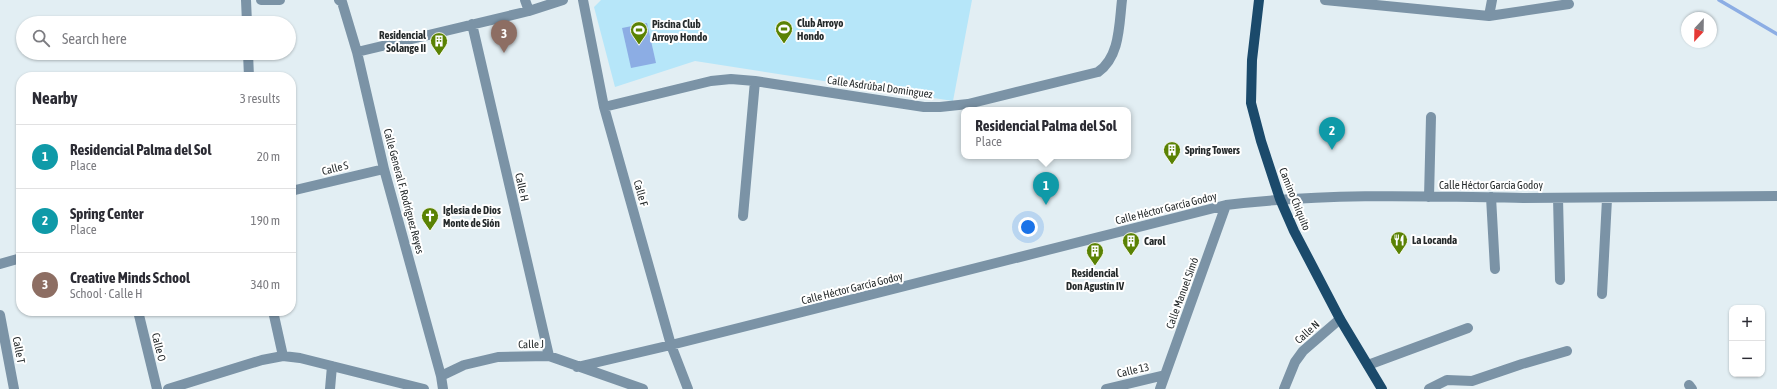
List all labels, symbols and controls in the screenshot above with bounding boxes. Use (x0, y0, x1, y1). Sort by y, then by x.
north arrow (1681, 12, 1717, 48)
search box (16, 16, 296, 60)
place label: Club Arroyo Hondo (797, 17, 843, 42)
place label: Piscina Club Arroyo Hondo (651, 18, 707, 43)
sports icon: Club Arroyo Hondo (774, 19, 794, 44)
pin: 3 (491, 20, 517, 53)
sports icon: Piscina Club Arroyo Hondo (629, 20, 649, 45)
icon: search (30, 27, 52, 49)
place label: Residencial Solange II (379, 29, 427, 54)
text: Search here (62, 30, 127, 47)
building icon: Residencial Solange II (429, 31, 449, 56)
street label: Calle Asdrúbal Domínguez (827, 74, 933, 100)
text: Nearby (32, 88, 78, 108)
text: 3 results (240, 91, 280, 106)
popup (961, 107, 1131, 159)
text: Residencial Palma del Sol (975, 117, 1117, 134)
pin: 2 (1319, 117, 1345, 150)
street label: Calle General F. Rodríguez Reyes (381, 127, 427, 255)
text: Place (975, 134, 1002, 149)
building icon: Spring Towers (1162, 140, 1182, 165)
text: Residencial Palma del Sol (70, 141, 211, 158)
place label: Spring Towers (1185, 144, 1240, 156)
text: 1 (42, 149, 48, 164)
text: 20 m (257, 149, 280, 164)
text: Place (70, 158, 97, 173)
street label: Calle S (320, 159, 350, 177)
street label: Camino Chiquito (1277, 166, 1313, 232)
street label: Calle H (513, 172, 531, 202)
pin: 1 (1033, 172, 1059, 205)
street label: Calle F (632, 178, 651, 208)
street label: Calle Héctor García Godoy (1439, 179, 1543, 191)
street label: Calle Héctor García Godoy (1114, 190, 1218, 226)
place label: Iglesia de Dios Monte de Sión (443, 204, 501, 229)
text: Spring Center (70, 205, 143, 222)
church icon: Iglesia de Dios Monte de Sión (420, 206, 440, 231)
text: 2 (42, 213, 48, 228)
text: 190 m (251, 213, 280, 228)
your location (1018, 217, 1038, 237)
text: Place (70, 222, 97, 237)
restaurant icon: La Locanda (1389, 230, 1409, 255)
building icon: Carol (1121, 231, 1141, 256)
place label: La Locanda (1412, 234, 1457, 246)
place label: Carol (1144, 235, 1166, 247)
building icon: Residencial Don Agustín IV (1085, 241, 1105, 266)
street label: Calle Manuel Simó (1164, 256, 1200, 330)
place label: Residencial Don Agustín IV (1066, 267, 1125, 292)
text: Creative Minds School (70, 269, 190, 286)
street label: Calle Héctor García Godoy (800, 270, 904, 306)
text: 3 (42, 277, 48, 292)
text: 340 m (251, 277, 280, 292)
text: School · Calle H (70, 286, 142, 301)
map controls (1729, 305, 1765, 377)
button: + (1729, 305, 1765, 341)
street label: Calle N (1292, 318, 1322, 346)
street label: Calle O (150, 332, 168, 362)
street label: Calle T (11, 336, 28, 365)
street label: Calle J (518, 338, 544, 350)
button: − (1729, 341, 1765, 377)
street label: Calle 13 (1116, 360, 1150, 380)

